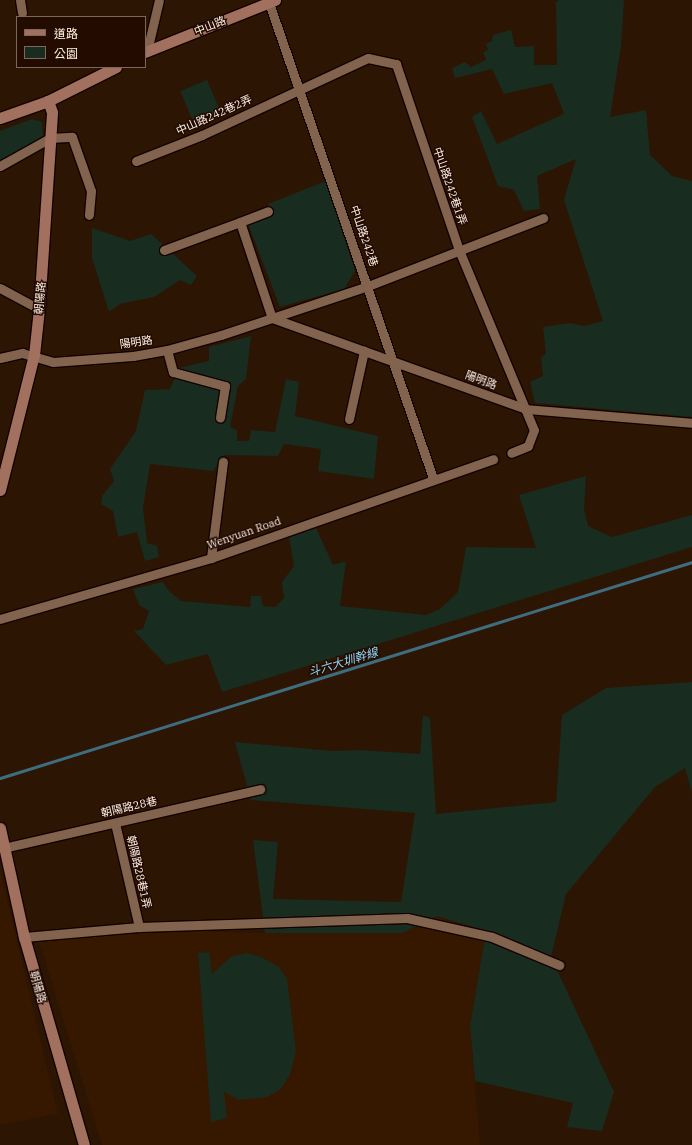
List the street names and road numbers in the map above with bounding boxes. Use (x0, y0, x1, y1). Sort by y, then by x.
street label: 中山路 (192, 14, 228, 38)
street label: 中山路242巷2弄 (174, 92, 254, 138)
street label: 中山路242巷1弄 (431, 145, 469, 227)
street label: 中山路242巷 (347, 204, 381, 268)
street label: 朝陽路 (32, 281, 48, 315)
street label: 陽明路 (119, 333, 153, 351)
street label: 陽明路 (463, 368, 499, 392)
street label: Wenyuan Road (205, 514, 283, 552)
street label: 朝陽路28巷 (100, 794, 158, 820)
street label: 朝陽路28巷1弄 (124, 834, 154, 910)
street label: 朝陽路 (27, 969, 49, 1005)

